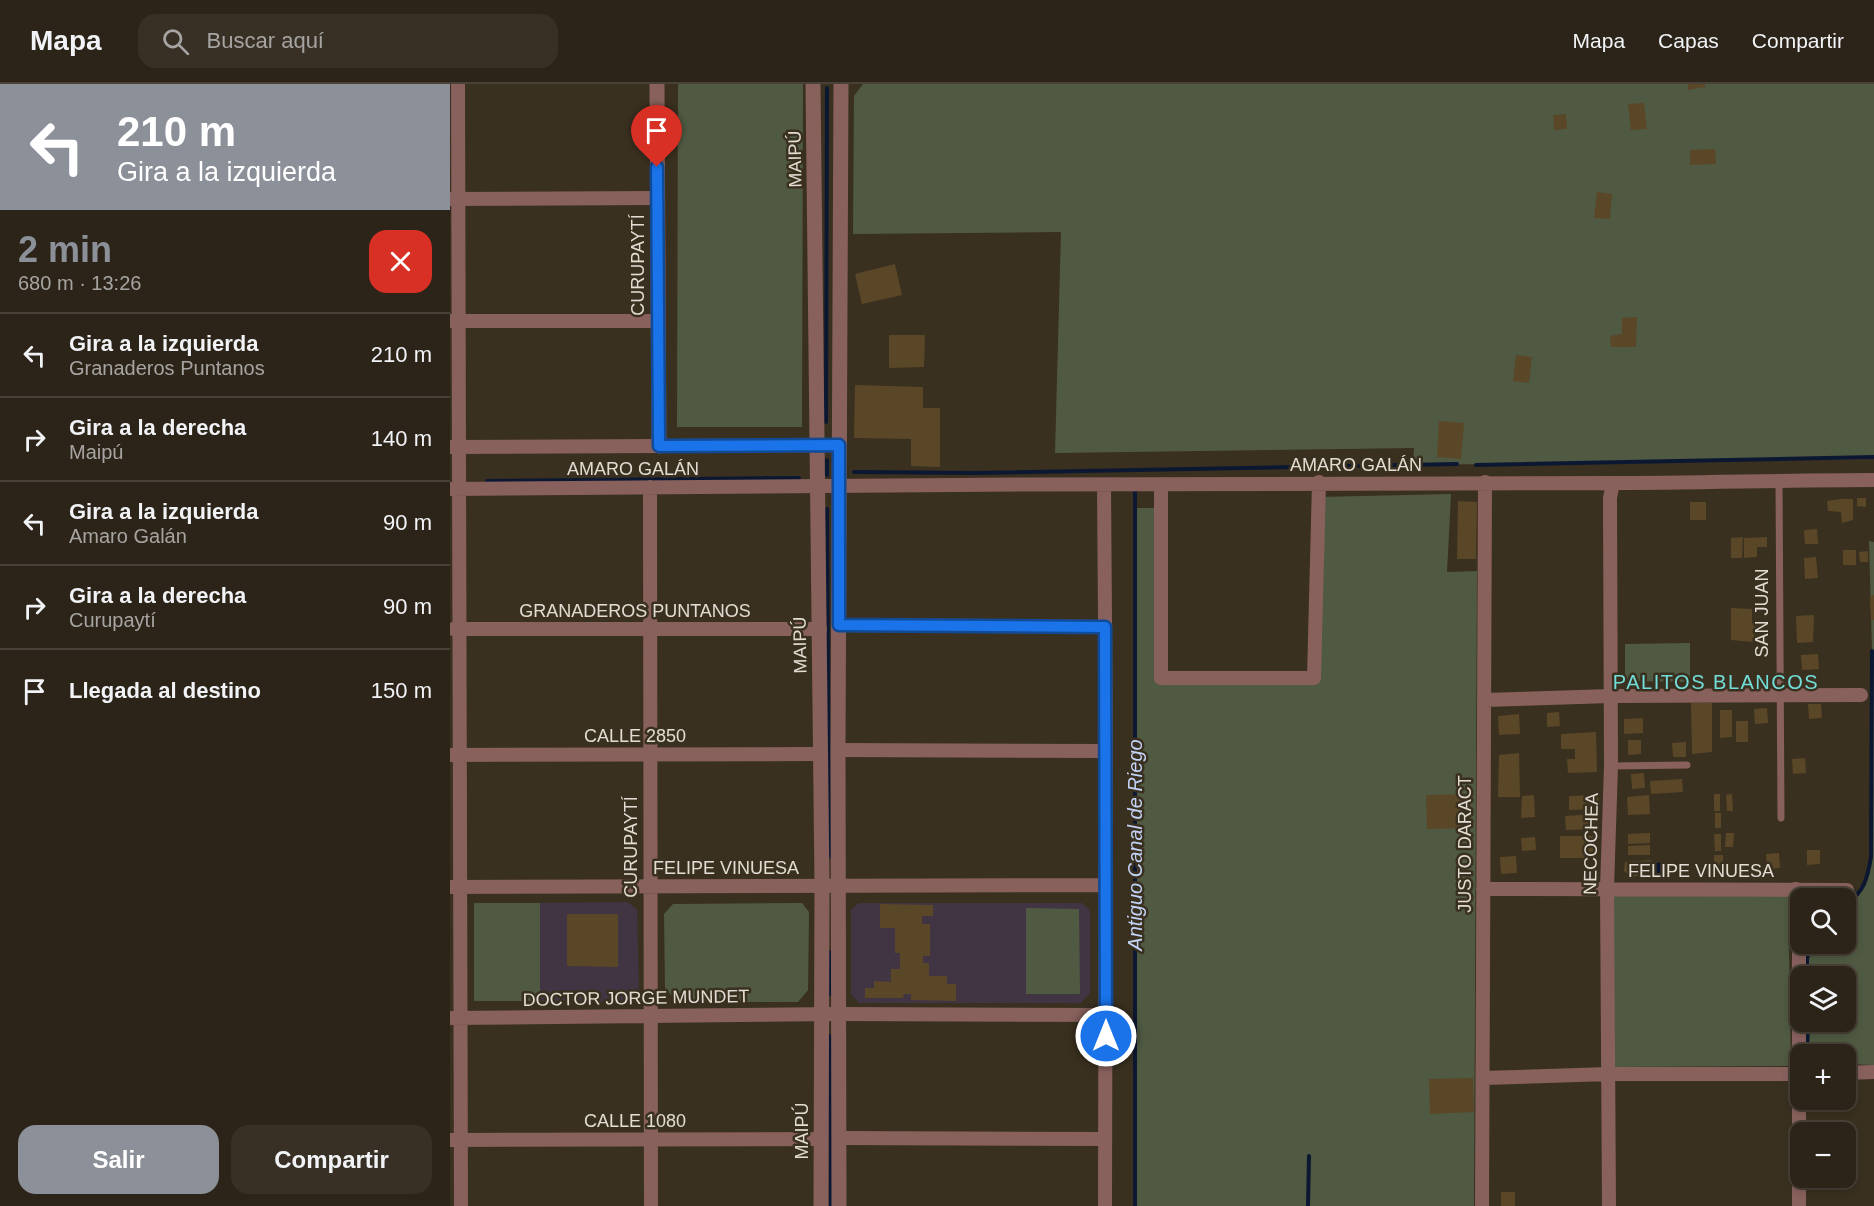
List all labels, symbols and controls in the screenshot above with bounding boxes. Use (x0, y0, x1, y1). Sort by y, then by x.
search box (138, 14, 558, 68)
text: Mapa (30, 25, 102, 56)
icon: search (159, 25, 192, 58)
text: Buscar aquí (207, 28, 324, 53)
text: Mapa (1573, 29, 1625, 52)
text: Capas (1658, 29, 1719, 52)
text: Compartir (1752, 29, 1844, 52)
pin (631, 105, 682, 167)
icon: left (18, 108, 96, 186)
text: 210 m (117, 108, 236, 155)
icon: arrive (640, 114, 673, 147)
street label: MAIPÚ (784, 130, 805, 188)
text: Gira a la izquierda (117, 157, 336, 187)
street label: CURUPAYTÍ (628, 214, 648, 316)
text: 2 min (18, 229, 112, 270)
button: close (369, 230, 432, 293)
text: 680 m · 13:26 (18, 272, 141, 294)
text: Gira a la izquierda (69, 331, 259, 356)
icon: left (18, 339, 51, 372)
text: 210 m (371, 342, 432, 367)
text: Granaderos Puntanos (69, 357, 265, 379)
text: Gira a la derecha (69, 415, 246, 440)
icon: right (18, 423, 51, 456)
text: 140 m (371, 426, 432, 451)
text: Maipú (69, 441, 123, 463)
street label: AMARO GALÁN (1290, 455, 1422, 475)
street label: AMARO GALÁN (567, 459, 699, 479)
text: Gira a la izquierda (69, 499, 259, 524)
icon: left (18, 507, 51, 540)
text: 90 m (383, 510, 432, 535)
text: Amaro Galán (69, 525, 187, 547)
street label: SAN JUAN (1752, 568, 1772, 658)
text: Gira a la derecha (69, 583, 246, 608)
icon: right (18, 591, 51, 624)
text: 90 m (383, 594, 432, 619)
street label: GRANADEROS PUNTANOS (519, 601, 751, 621)
text: Curupaytí (69, 609, 156, 631)
street label: MAIPÚ (789, 616, 810, 674)
district label: PALITOS BLANCOS (1613, 671, 1819, 693)
icon: arrive (18, 675, 51, 708)
text: Llegada al destino (69, 678, 261, 703)
text: 150 m (371, 678, 432, 703)
street label: CALLE 2850 (584, 726, 686, 746)
water label: Antiguo Canal de Riego (1124, 739, 1146, 952)
street label: JUSTO DARACT (1455, 775, 1475, 913)
street label: NECOCHEA (1580, 793, 1602, 895)
street label: CURUPAYTÍ (621, 796, 641, 898)
street label: FELIPE VINUESA (653, 858, 799, 878)
street label: FELIPE VINUESA (1628, 861, 1774, 881)
map controls (1790, 888, 1856, 1188)
button: search (1790, 888, 1856, 954)
button: layers (1790, 966, 1856, 1032)
street label: DOCTOR JORGE MUNDET (523, 986, 749, 1010)
position arrow (1074, 1004, 1138, 1068)
button: + (1790, 1044, 1856, 1110)
street label: MAIPÚ (791, 1102, 812, 1160)
street label: CALLE 1080 (584, 1111, 686, 1131)
button: − (1790, 1122, 1856, 1188)
button: Salir (18, 1125, 219, 1194)
button: Compartir (231, 1125, 432, 1194)

